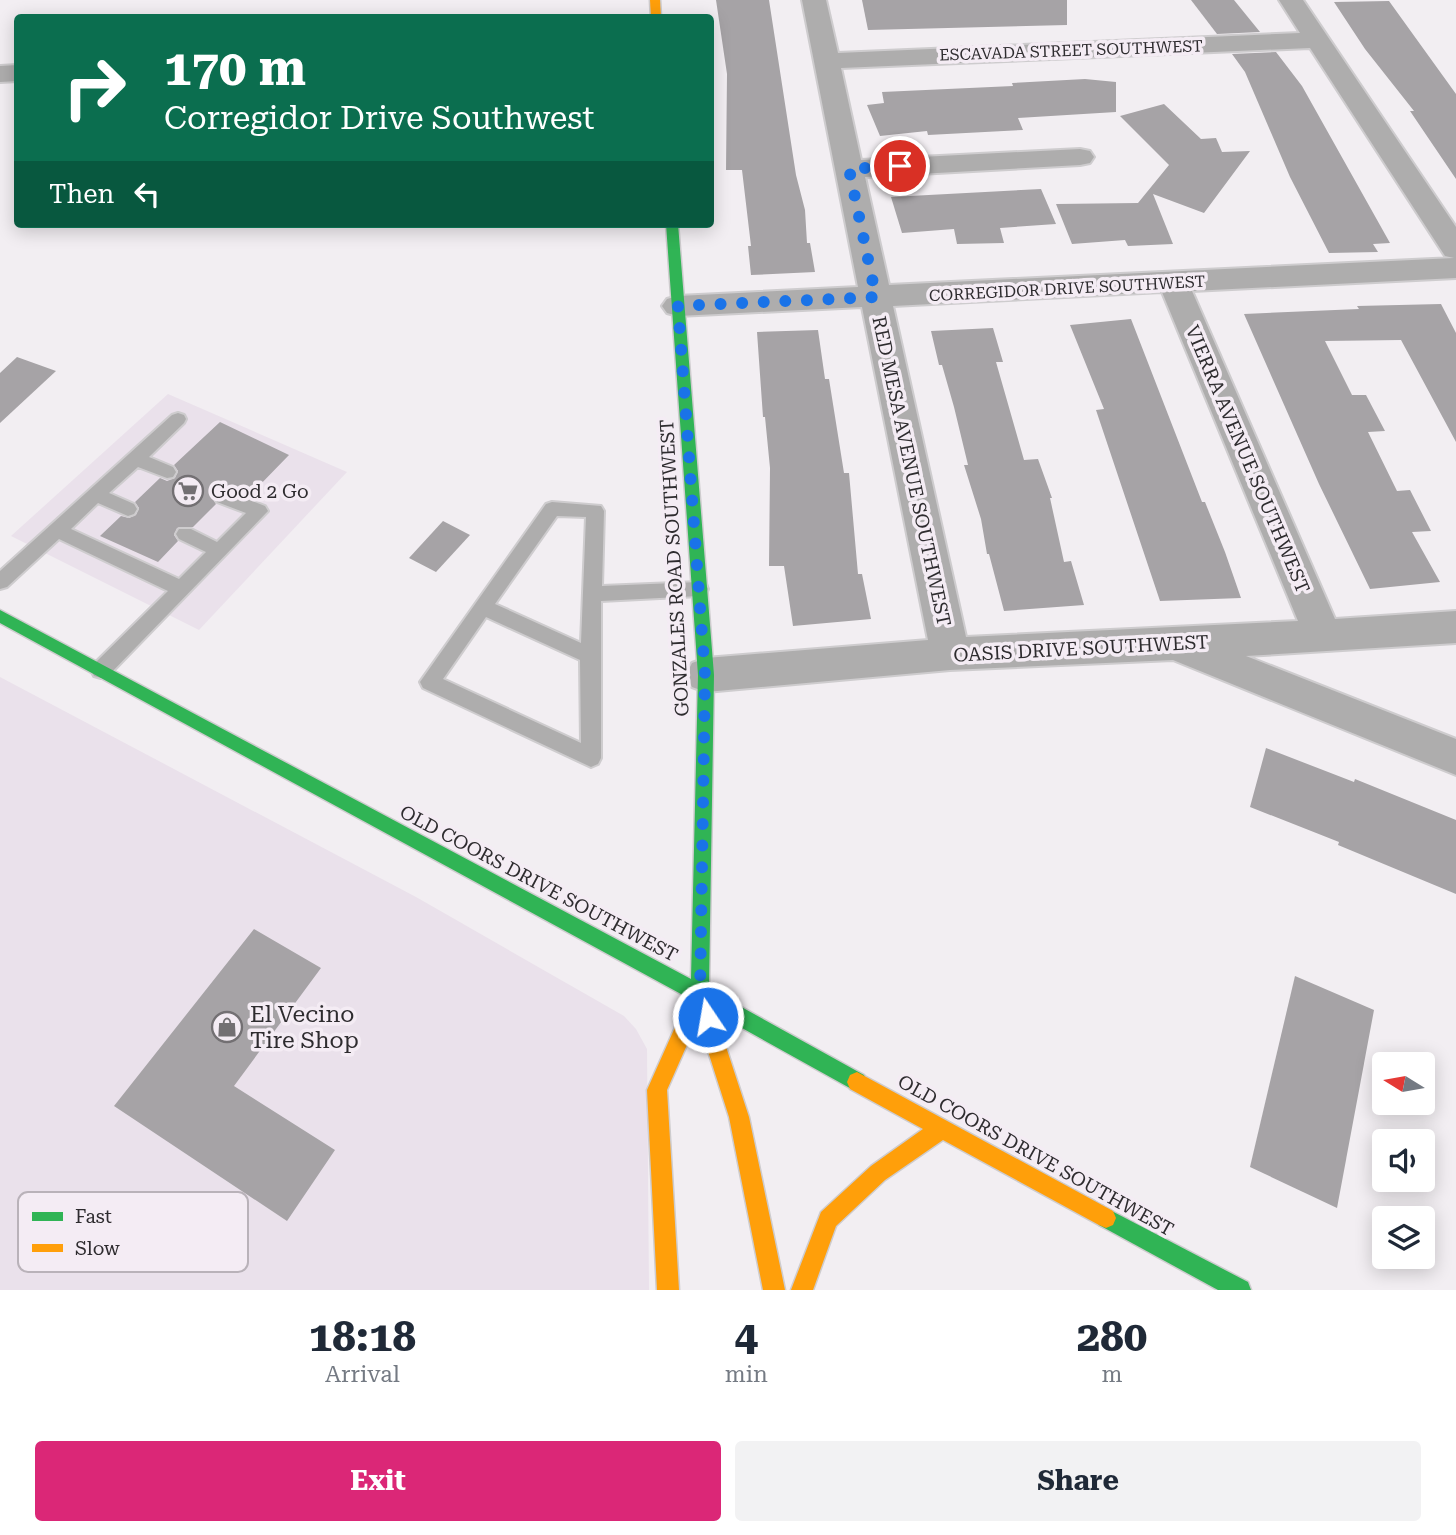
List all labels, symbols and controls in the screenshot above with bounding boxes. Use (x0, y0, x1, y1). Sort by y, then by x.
street label: ESCAVADA STREET SOUTHWEST (939, 36, 1203, 65)
text: 170 m (164, 40, 306, 97)
icon: right (49, 42, 140, 133)
text: Corregidor Drive Southwest (164, 99, 594, 137)
pin (870, 136, 930, 196)
icon: arrive (881, 147, 919, 185)
icon: left (128, 175, 166, 213)
text: Then (49, 179, 114, 209)
street label: CORREGIDOR DRIVE SOUTHWEST (928, 272, 1206, 305)
street label: RED MESA AVENUE SOUTHWEST (867, 314, 956, 628)
street label: VIERRA AVENUE SOUTHWEST (1181, 322, 1315, 597)
street label: GONZALES ROAD SOUTHWEST (655, 419, 694, 717)
supermarket icon: Good 2 Go (171, 474, 205, 508)
place label: Good 2 Go (211, 480, 309, 503)
street label: OASIS DRIVE SOUTHWEST (953, 630, 1209, 667)
street label: OLD COORS DRIVE SOUTHWEST (396, 800, 682, 967)
position arrow (671, 980, 745, 1054)
place label: El Vecino Tire Shop (250, 1001, 359, 1054)
shop icon: El Vecino Tire Shop (210, 1010, 244, 1044)
north arrow (1372, 1052, 1435, 1115)
map controls (1372, 1052, 1435, 1269)
street label: OLD COORS DRIVE SOUTHWEST (894, 1070, 1178, 1241)
button: sound (1372, 1129, 1435, 1192)
legend (18, 1192, 248, 1272)
text: Fast (75, 1205, 112, 1228)
button: layers (1372, 1206, 1435, 1269)
text: Slow (75, 1237, 120, 1260)
text: 18:18 (309, 1312, 416, 1361)
text: 4 (735, 1312, 758, 1361)
text: 280 (1077, 1312, 1147, 1361)
text: Arrival (325, 1361, 400, 1388)
text: min (725, 1361, 768, 1388)
text: m (1101, 1361, 1122, 1388)
button: Exit (35, 1441, 721, 1521)
button: Share (735, 1441, 1421, 1521)

